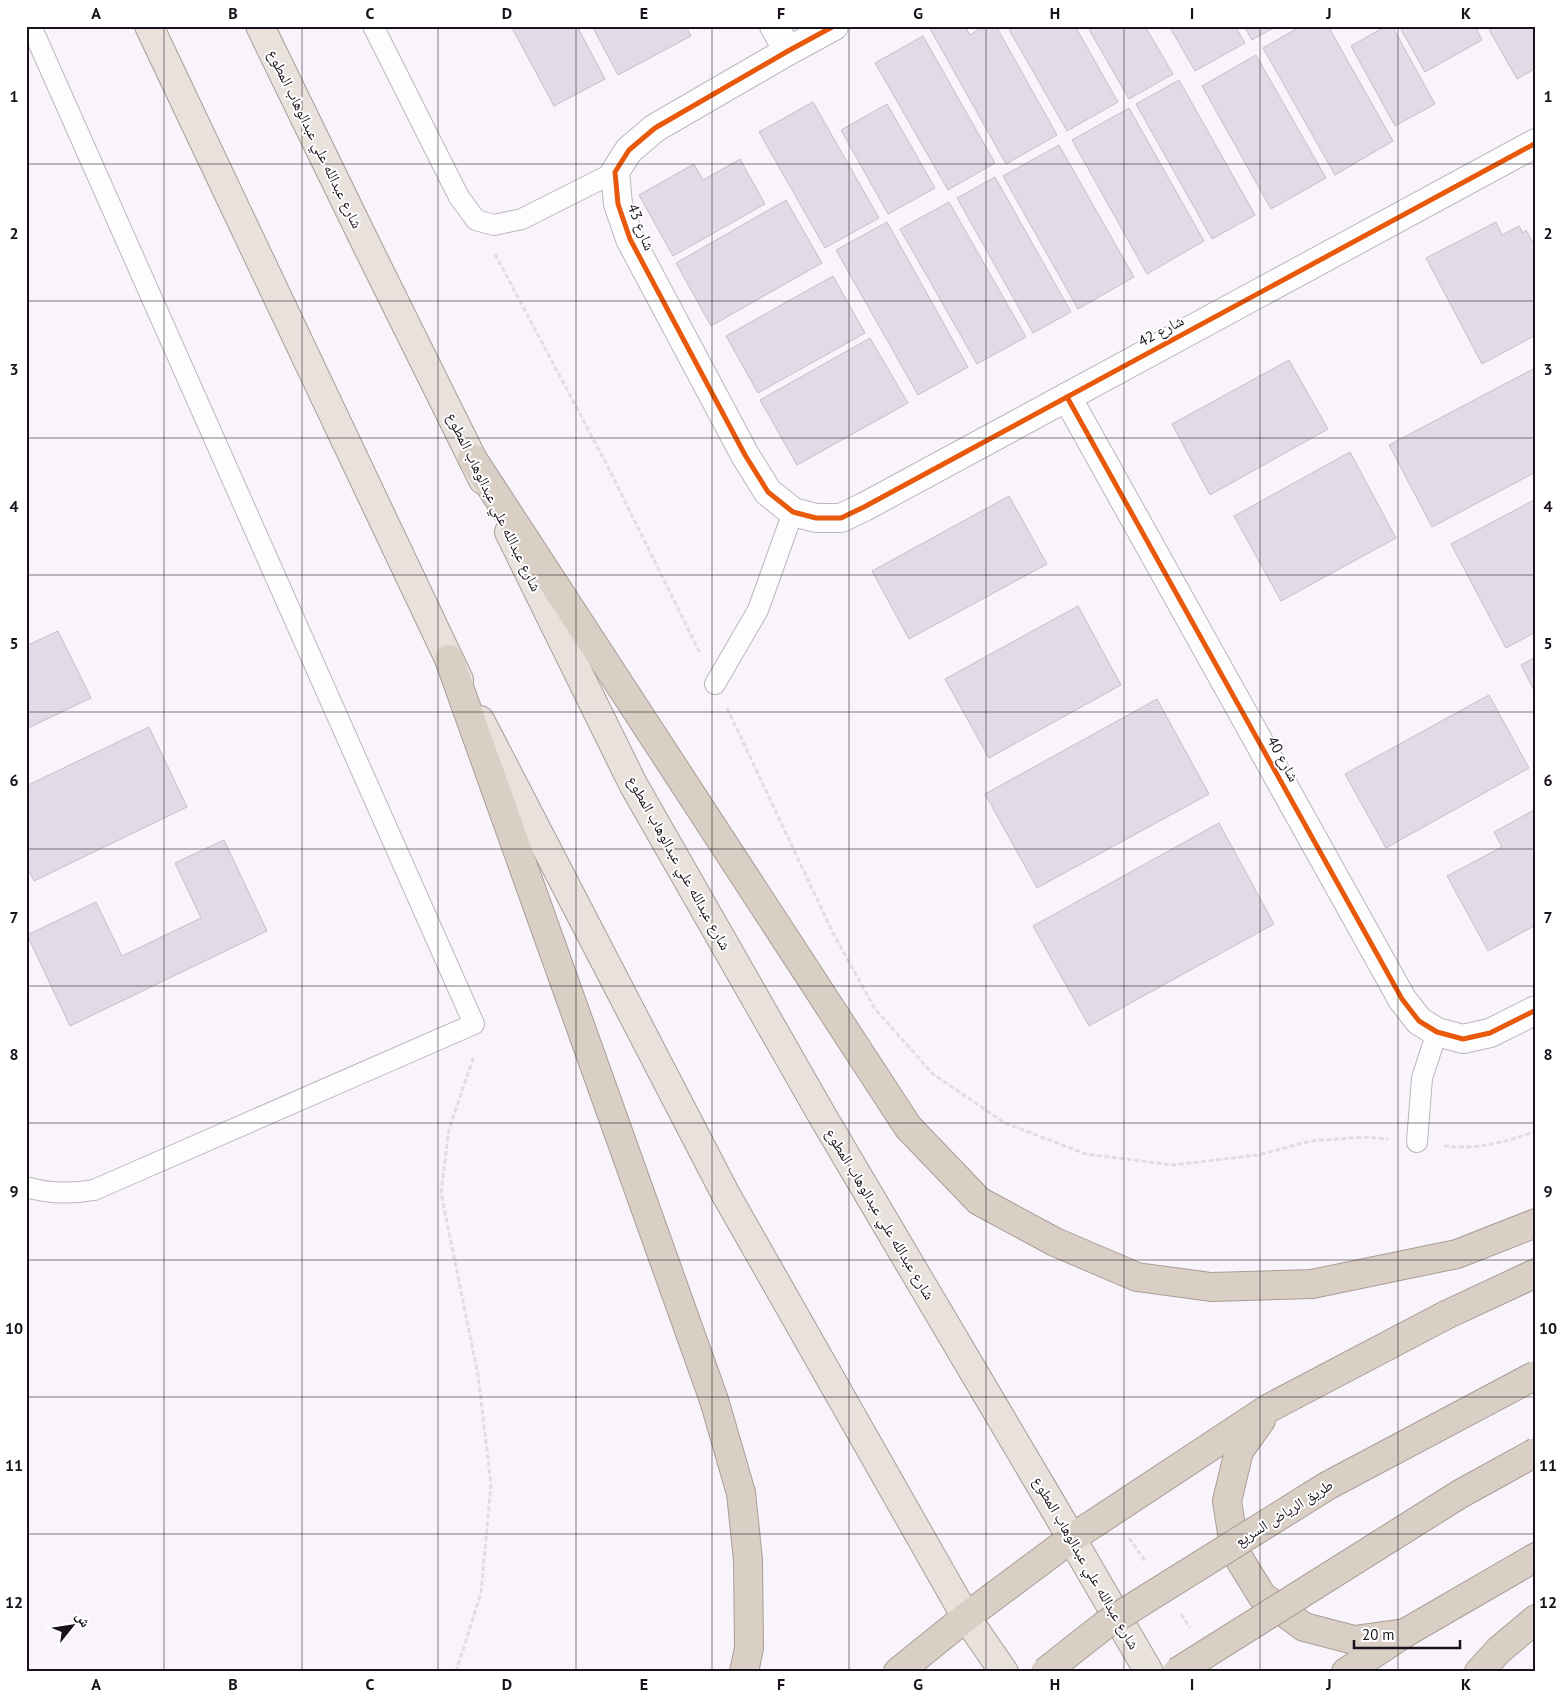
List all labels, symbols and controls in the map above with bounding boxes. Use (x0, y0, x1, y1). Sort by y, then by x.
text: A (91, 3, 101, 23)
text: B (228, 3, 238, 23)
text: C (366, 3, 375, 23)
text: D (502, 3, 512, 23)
text: E (640, 3, 648, 23)
text: F (777, 3, 785, 23)
text: G (913, 3, 923, 23)
text: H (1050, 3, 1060, 23)
text: I (1190, 3, 1194, 23)
text: J (1325, 3, 1332, 23)
text: K (1461, 3, 1471, 23)
street label: شارع عبدالله علي عبدالوهاب المطوع (261, 46, 367, 233)
text: 1 (9, 86, 19, 106)
text: 1 (1543, 86, 1553, 106)
street label: شارع 43 (623, 201, 659, 254)
text: 2 (9, 223, 19, 243)
text: 2 (1543, 223, 1553, 243)
street label: شارع 42 (1135, 311, 1187, 351)
text: 3 (9, 359, 19, 379)
text: 3 (1543, 359, 1553, 379)
street label: شارع عبدالله علي عبدالوهاب المطوع (440, 409, 546, 596)
text: 4 (9, 496, 19, 516)
text: 4 (1543, 496, 1553, 516)
text: 5 (9, 633, 19, 653)
text: 5 (1543, 633, 1553, 653)
street label: شارع 40 (1262, 733, 1304, 785)
text: 6 (9, 770, 19, 790)
text: 6 (1543, 770, 1553, 790)
street label: شارع عبدالله علي عبدالوهاب المطوع (621, 772, 735, 955)
text: 7 (9, 907, 19, 927)
text: 7 (1543, 907, 1553, 927)
text: 8 (9, 1044, 19, 1064)
text: 8 (1543, 1044, 1553, 1064)
street label: شارع عبدالله علي عبدالوهاب المطوع (819, 1125, 939, 1304)
text: 9 (9, 1181, 19, 1201)
text: 9 (1543, 1181, 1553, 1201)
text: 10 (5, 1318, 23, 1338)
text: 10 (1539, 1318, 1557, 1338)
text: 11 (5, 1455, 23, 1475)
text: 11 (1539, 1455, 1557, 1475)
street label: شارع عبدالله علي عبدالوهاب المطوع (1027, 1473, 1144, 1654)
street label: طريق الرياض السريع (1231, 1475, 1337, 1551)
text: 12 (5, 1592, 23, 1612)
text: 12 (1539, 1592, 1557, 1612)
north arrow (48, 1600, 98, 1650)
text: ش (72, 1609, 95, 1631)
scale bar (1354, 1618, 1461, 1650)
text: 20 m (1362, 1625, 1395, 1644)
text: A (91, 1674, 101, 1694)
text: B (228, 1674, 238, 1694)
text: C (366, 1674, 375, 1694)
text: D (502, 1674, 512, 1694)
text: E (640, 1674, 648, 1694)
text: F (777, 1674, 785, 1694)
text: G (913, 1674, 923, 1694)
text: H (1050, 1674, 1060, 1694)
text: I (1190, 1674, 1194, 1694)
text: J (1325, 1674, 1332, 1694)
text: K (1461, 1674, 1471, 1694)

